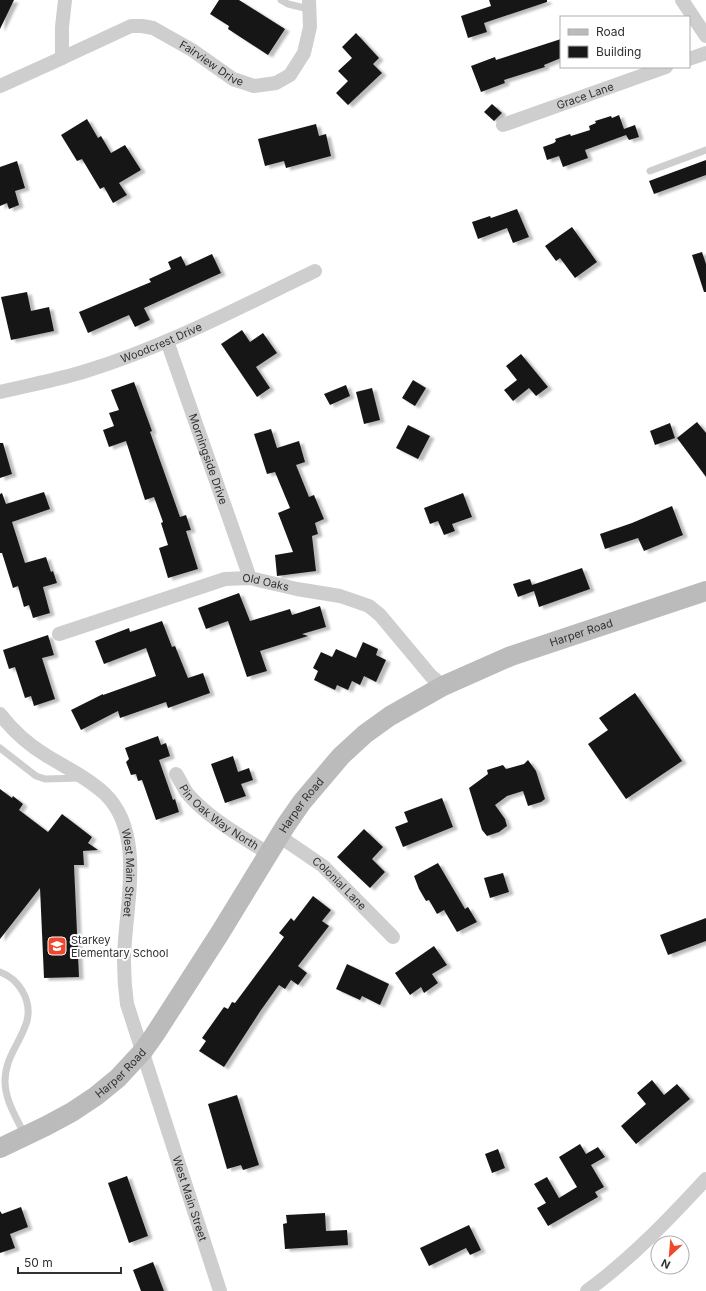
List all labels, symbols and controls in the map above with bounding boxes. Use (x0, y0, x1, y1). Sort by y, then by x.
legend (560, 16, 690, 68)
text: Road (596, 24, 625, 39)
street label: Fairview Drive (177, 37, 245, 89)
text: Building (596, 44, 641, 59)
street label: Grace Lane (554, 79, 615, 112)
street label: Woodcrest Drive (119, 319, 204, 366)
street label: Morningside Drive (186, 412, 231, 506)
street label: Old Oaks (242, 571, 291, 594)
street label: Harper Road (548, 616, 615, 650)
street label: Harper Road (276, 775, 327, 835)
street label: Pin Oak Way North (176, 782, 261, 853)
street label: West Main Street (119, 827, 137, 918)
street label: Colonial Lane (310, 854, 369, 913)
place label: Starkey Elementary School (71, 933, 168, 960)
school or university icon: Starkey Elementary School (46, 935, 68, 957)
street label: Harper Road (92, 1045, 149, 1101)
street label: West Main Street (170, 1154, 210, 1243)
north arrow (650, 1235, 690, 1275)
scale bar (18, 1249, 121, 1275)
text: 50 m (24, 1255, 53, 1270)
text: N (659, 1256, 672, 1272)

